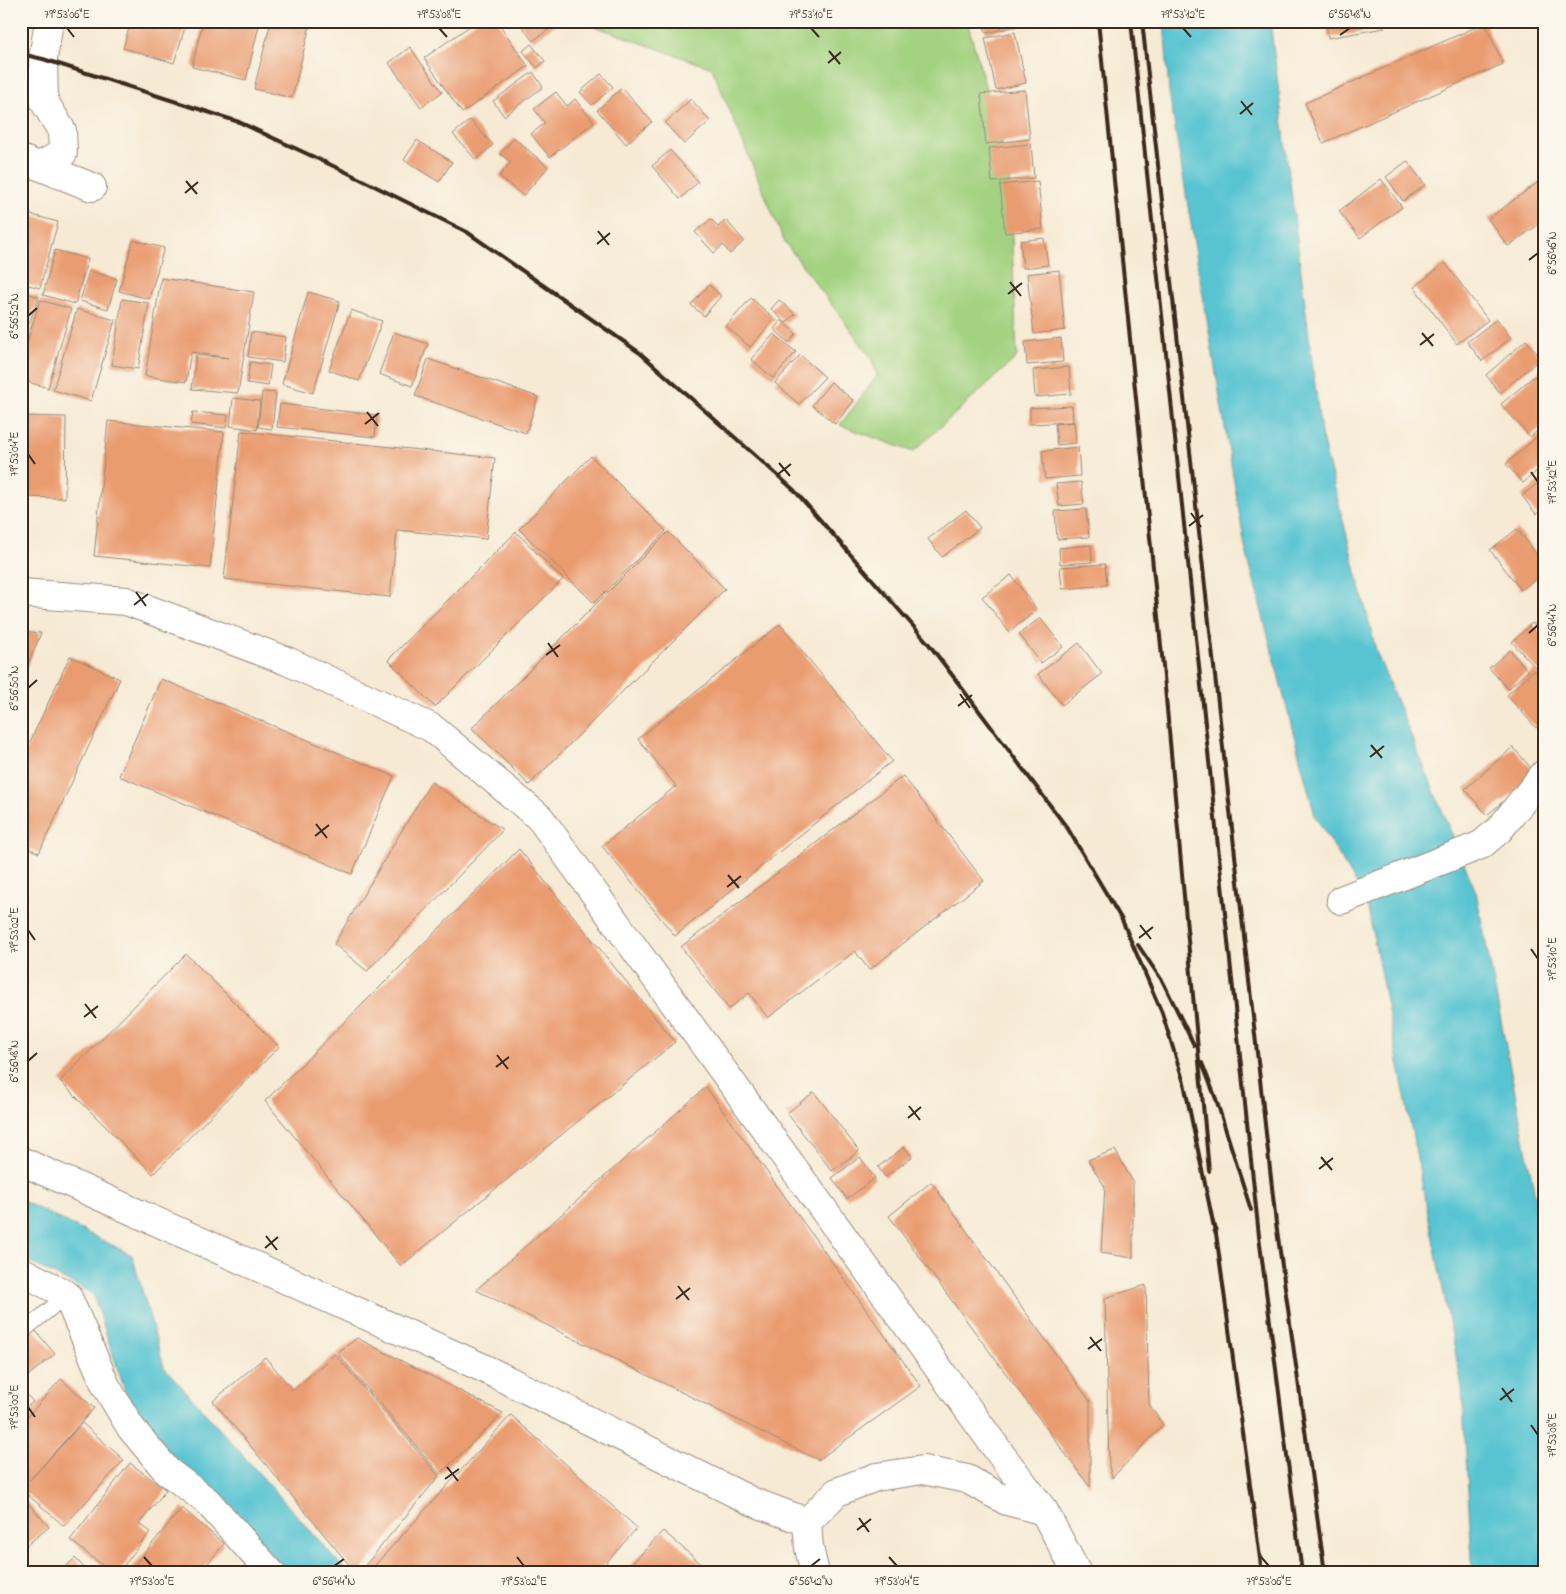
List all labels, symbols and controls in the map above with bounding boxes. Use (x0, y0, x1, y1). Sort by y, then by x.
text: 79°53'06"E (44, 6, 90, 24)
text: 79°53'08"E (417, 6, 461, 24)
text: 79°53'10"E (789, 6, 833, 24)
text: 79°53'12"E (1161, 6, 1205, 24)
text: 6°56'48"N (1329, 6, 1371, 24)
text: 6°56'46"N (1544, 231, 1562, 275)
text: 6°56'52"N (6, 293, 24, 339)
text: 79°53'04"E (6, 431, 24, 477)
text: 79°53'12"E (1544, 460, 1562, 504)
text: 6°56'44"N (1544, 604, 1562, 646)
text: 6°56'50"N (6, 666, 24, 710)
text: 79°53'02"E (6, 907, 24, 953)
text: 79°53'10"E (1544, 937, 1562, 981)
text: 6°56'48"N (6, 1040, 24, 1082)
text: 79°53'00"E (6, 1384, 24, 1430)
text: 79°53'08"E (1544, 1413, 1562, 1457)
text: 79°53'00"E (129, 1573, 175, 1591)
text: 6°56'44"N (313, 1573, 355, 1591)
text: 79°53'02"E (501, 1573, 547, 1591)
text: 6°56'42"N (789, 1573, 833, 1591)
text: 79°53'04"E (874, 1573, 920, 1591)
text: 79°53'06"E (1246, 1573, 1292, 1591)

